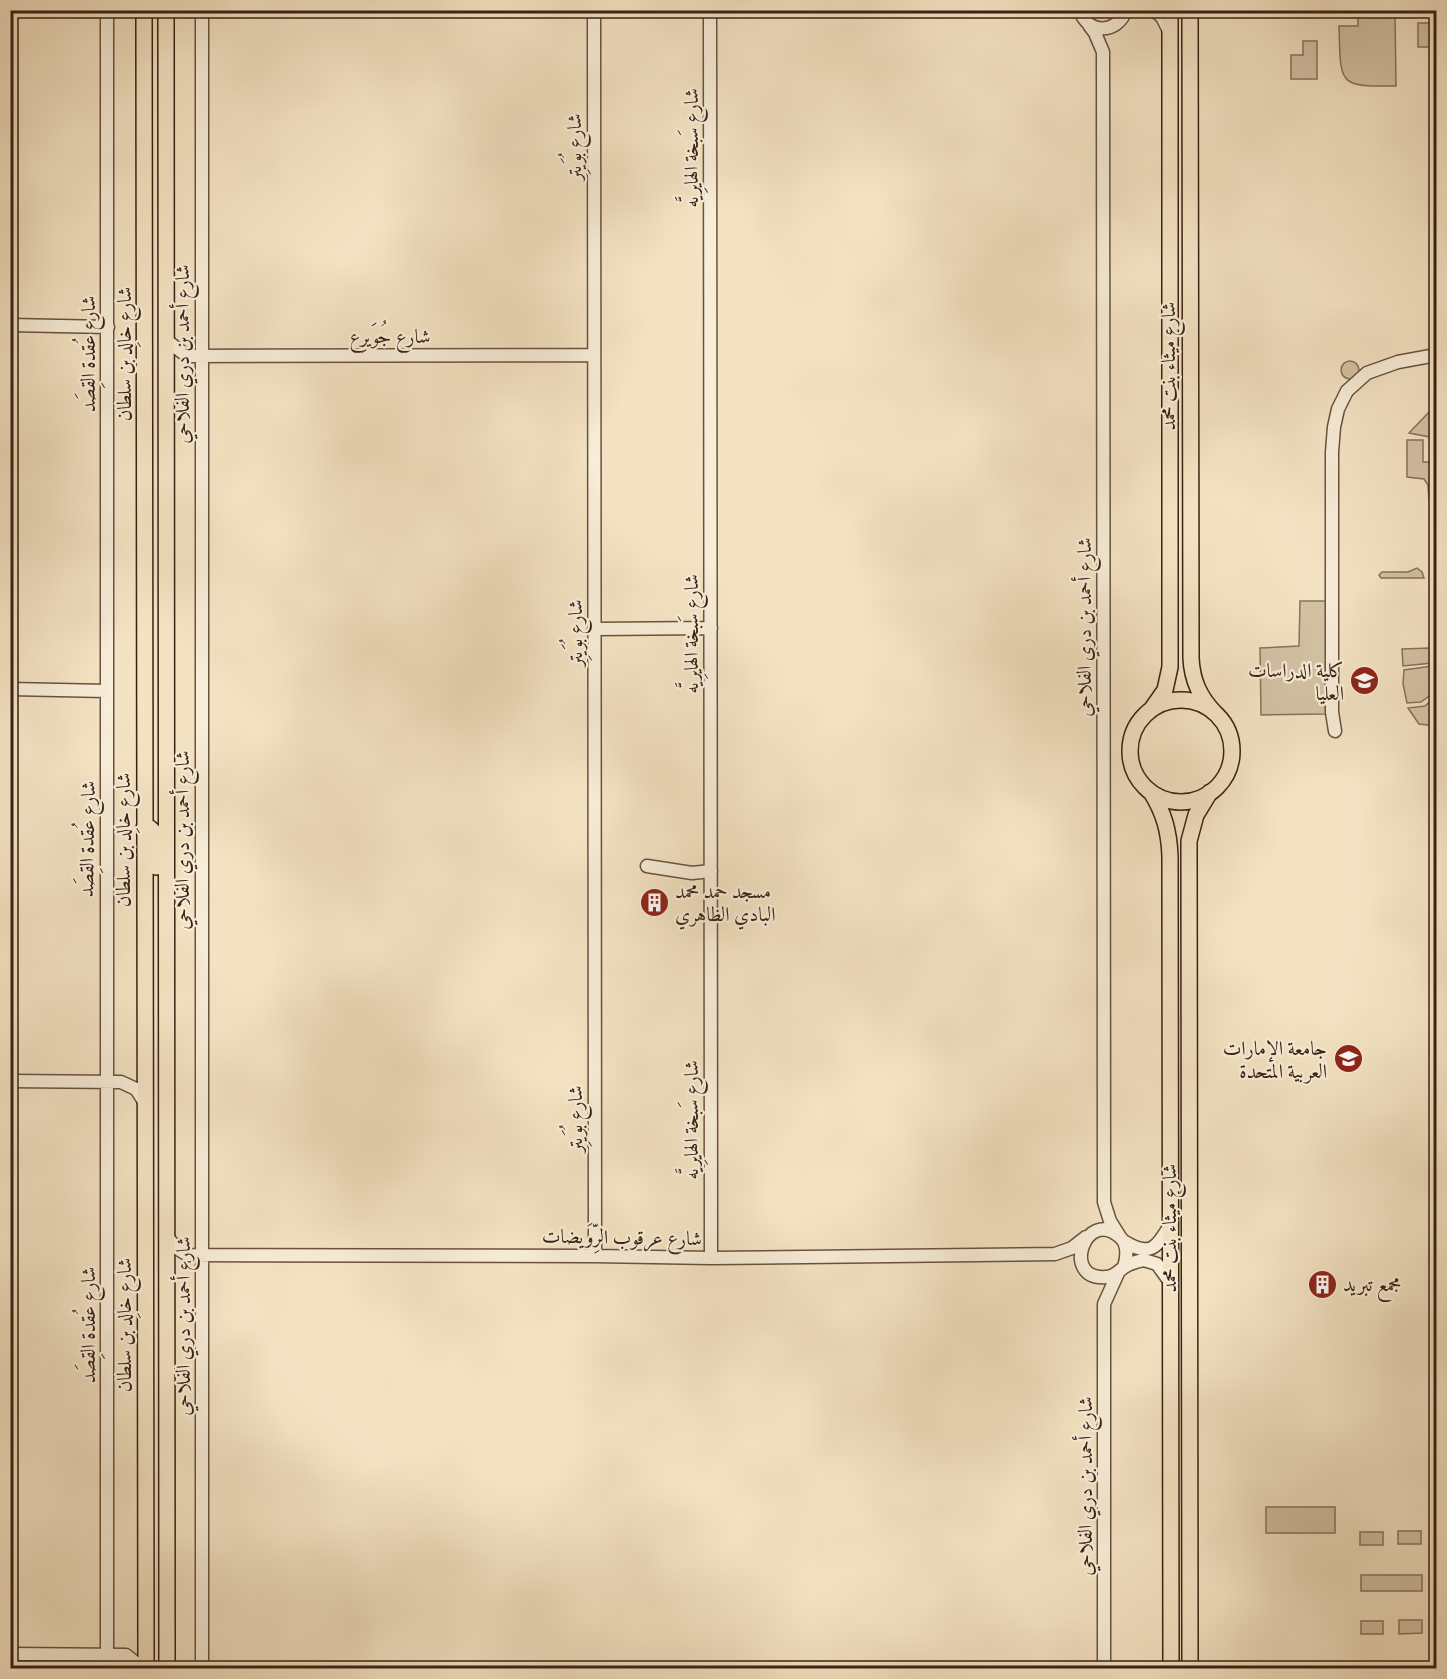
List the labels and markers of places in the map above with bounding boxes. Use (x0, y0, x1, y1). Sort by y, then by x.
place label: كلية الدراسات العليا (1248, 655, 1344, 707)
school or university icon: كلية الدراسات العليا (1349, 665, 1381, 697)
place label: مسجد حمد محمد البادي الظاهري (675, 876, 776, 930)
building icon: مسجد حمد محمد البادي الظاهري (638, 886, 670, 918)
place label: جامعة الإمارات العربية المتحدة (1223, 1033, 1327, 1085)
school or university icon: جامعة الإمارات العربية المتحدة (1332, 1043, 1364, 1075)
building icon: مجمع تبريد (1306, 1268, 1338, 1300)
place label: مجمع تبريد (1343, 1269, 1401, 1302)

